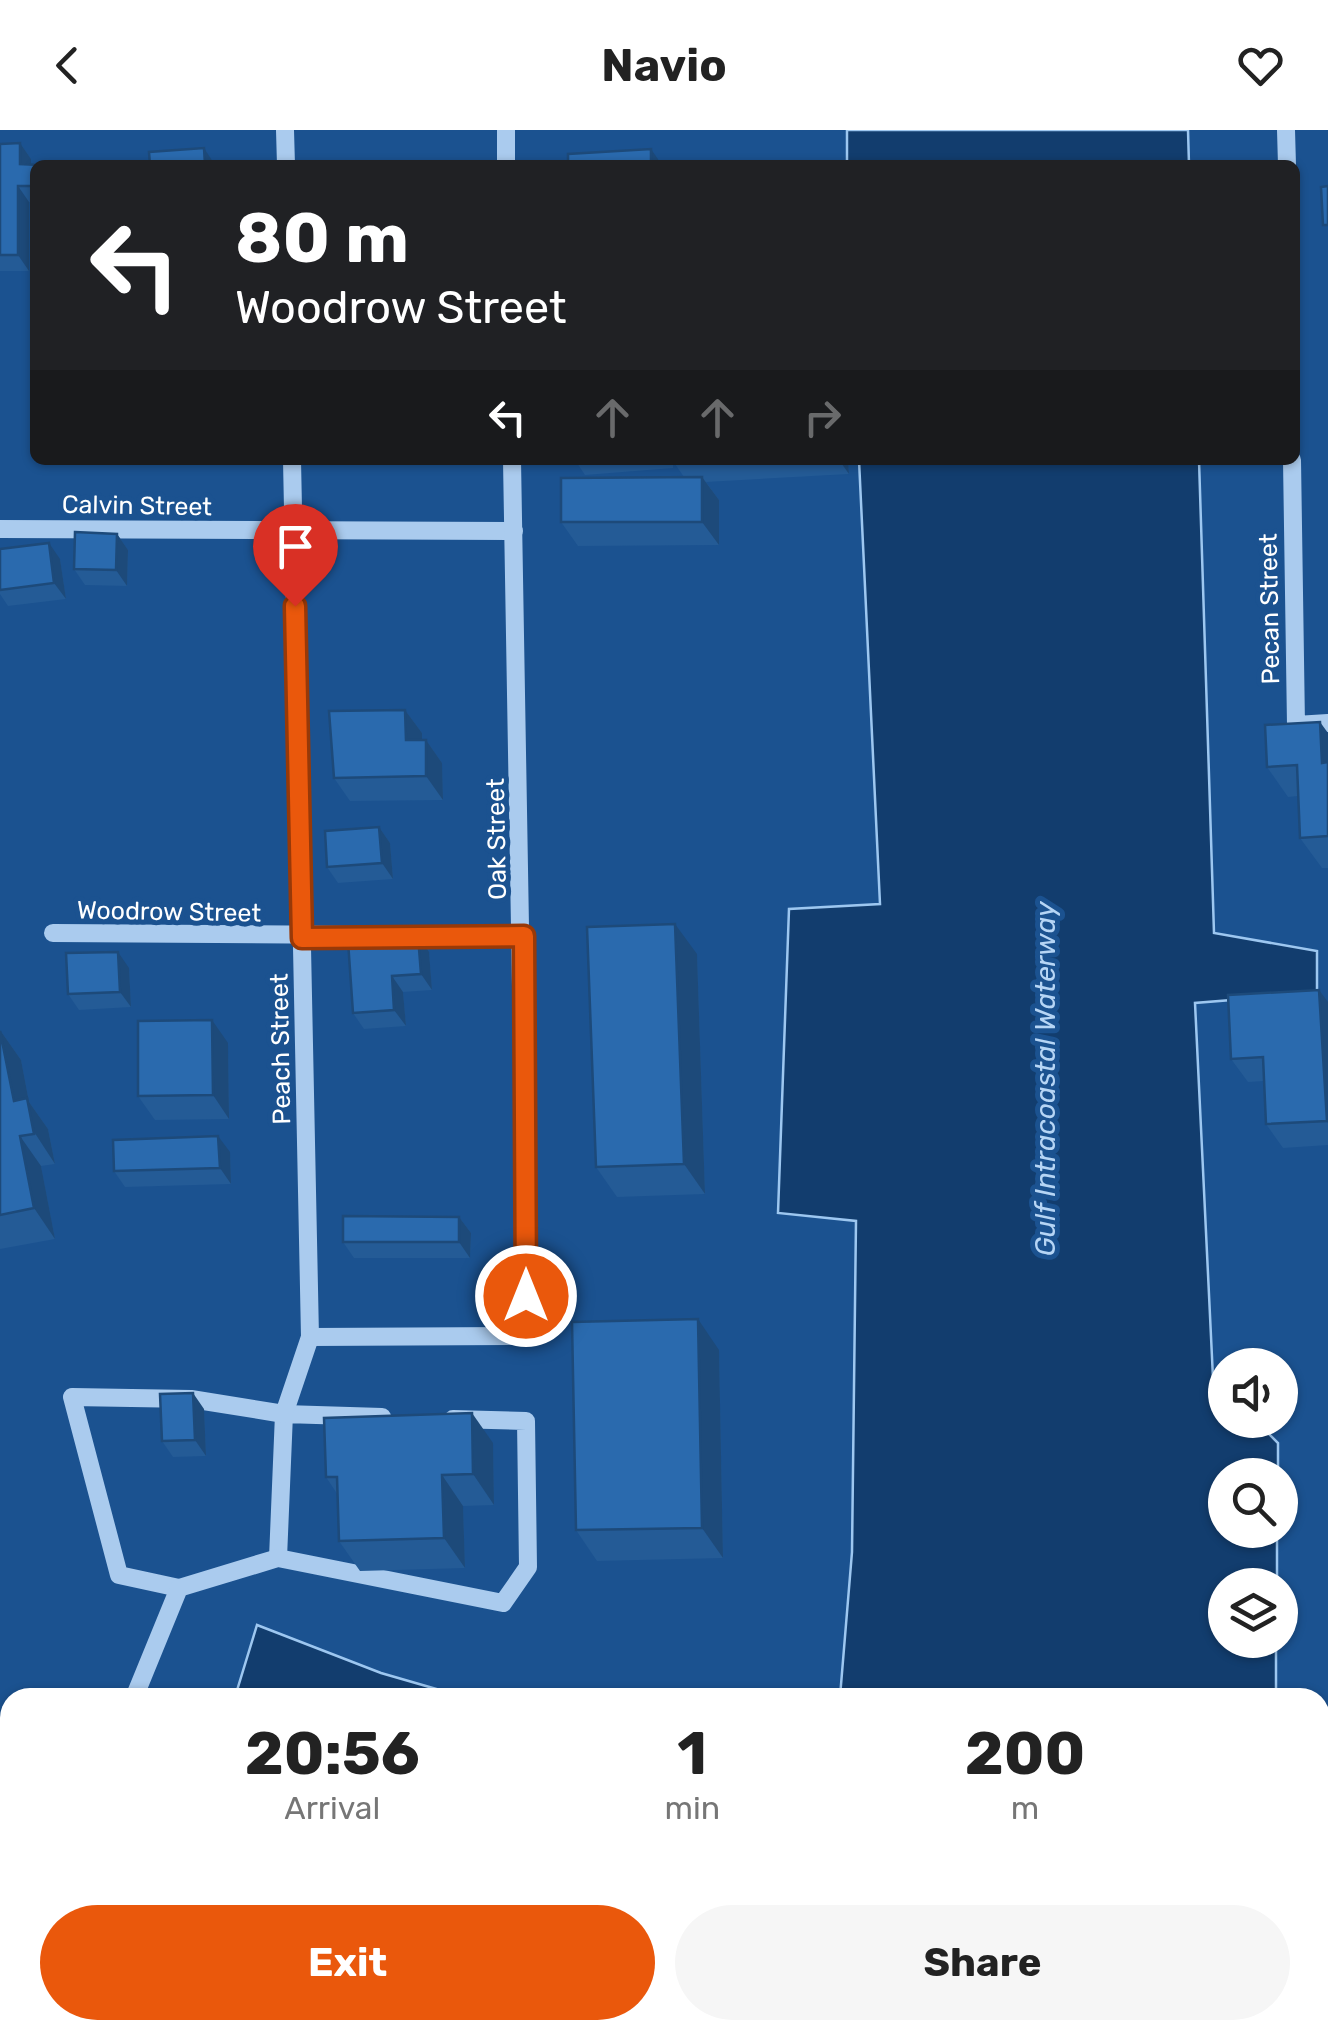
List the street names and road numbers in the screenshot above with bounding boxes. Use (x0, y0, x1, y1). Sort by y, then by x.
street label: Calvin Street (62, 490, 212, 521)
street label: Pecan Street (1254, 533, 1285, 685)
street label: Oak Street (481, 778, 512, 900)
street label: Woodrow Street (77, 895, 262, 928)
street label: Peach Street (265, 973, 296, 1125)

